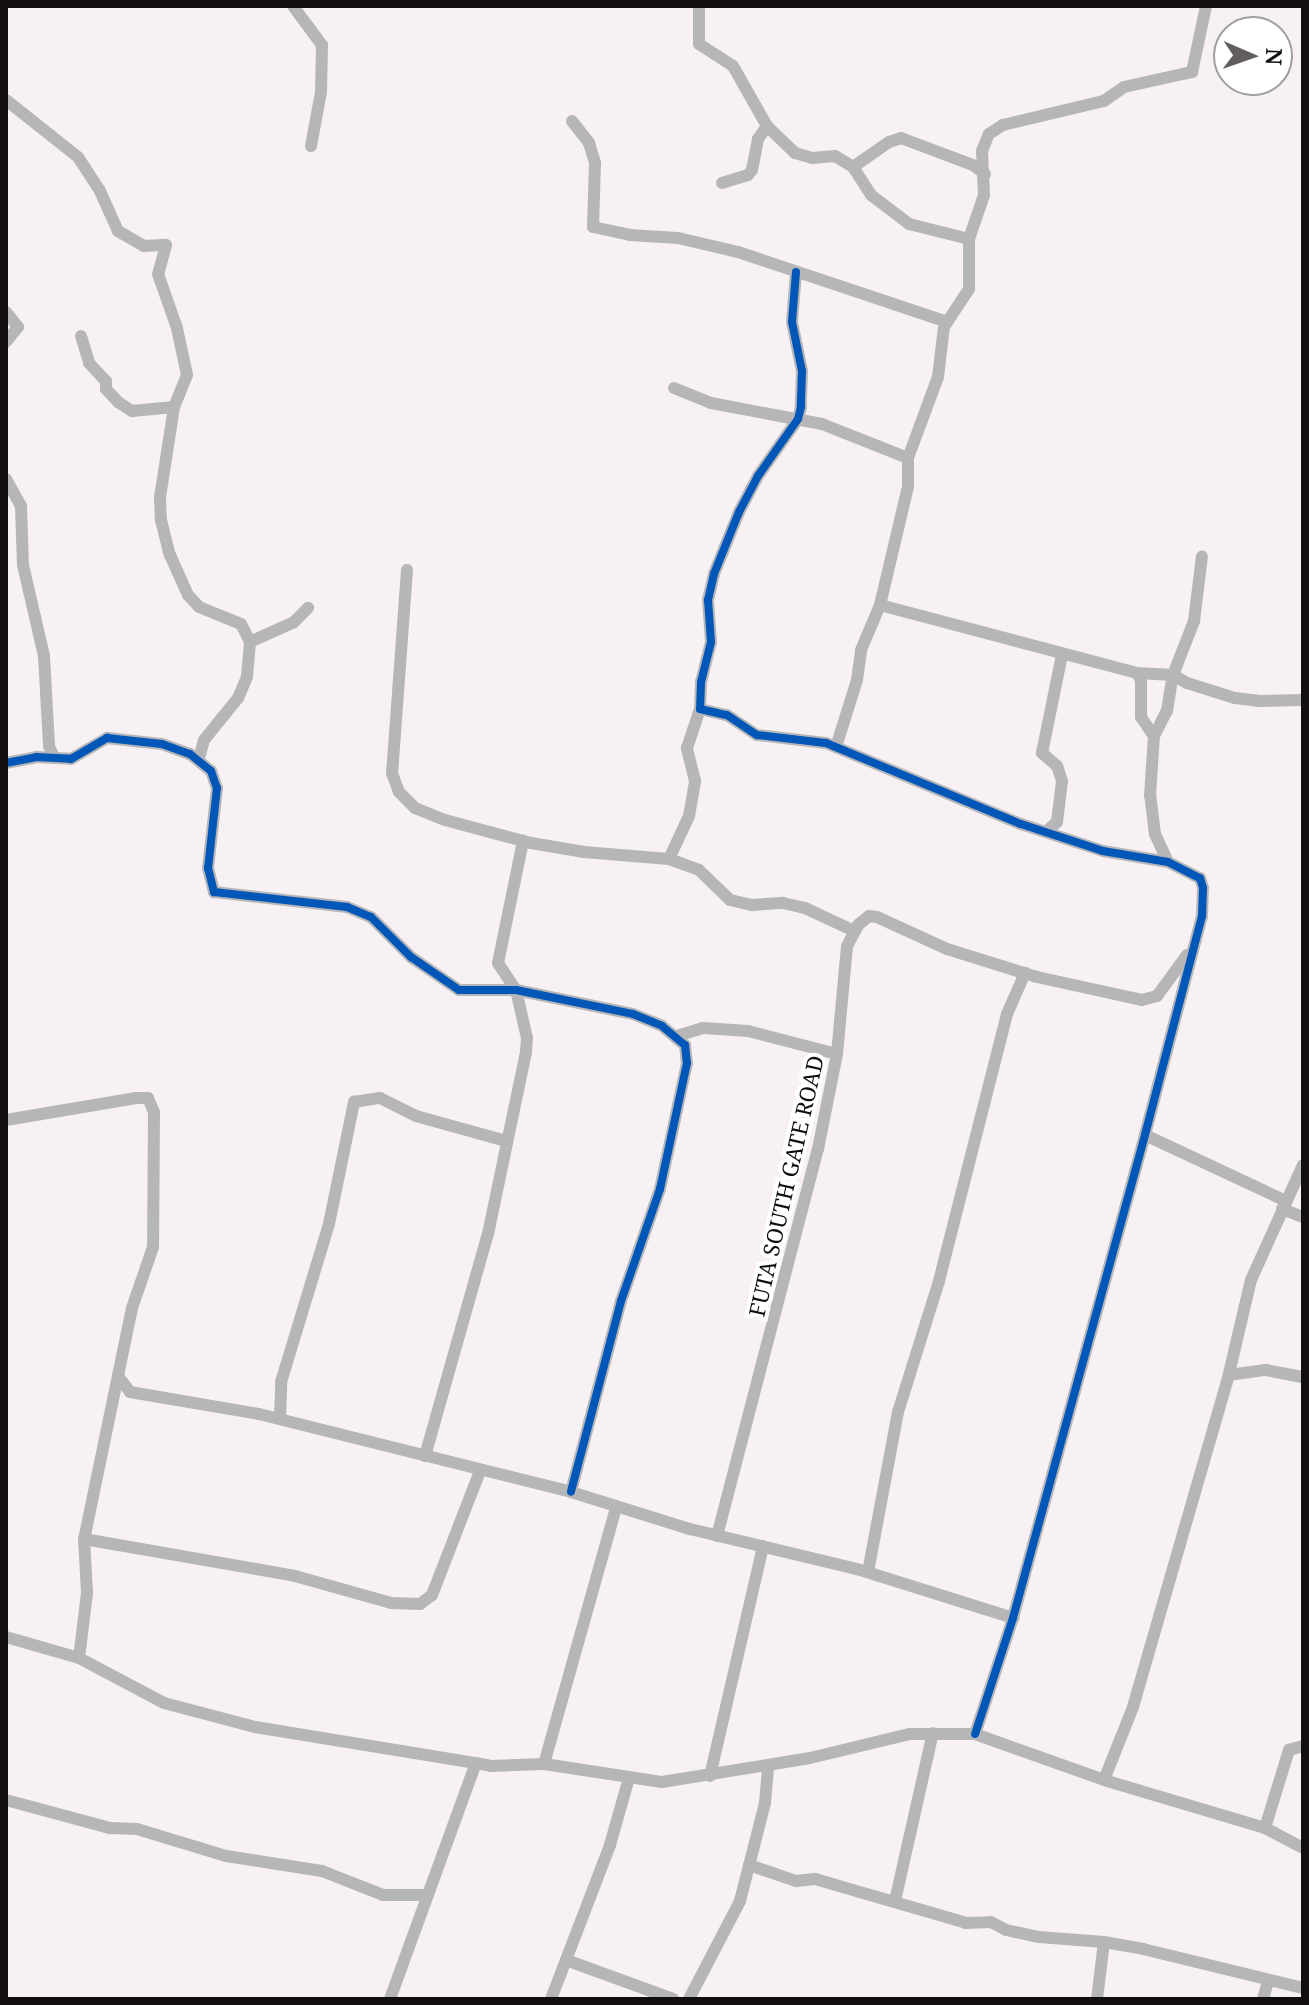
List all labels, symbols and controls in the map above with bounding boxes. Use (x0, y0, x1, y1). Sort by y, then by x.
north arrow (1213, 16, 1293, 96)
text: N (1260, 48, 1290, 66)
street label: FUTA SOUTH GATE ROAD (743, 1053, 829, 1319)

